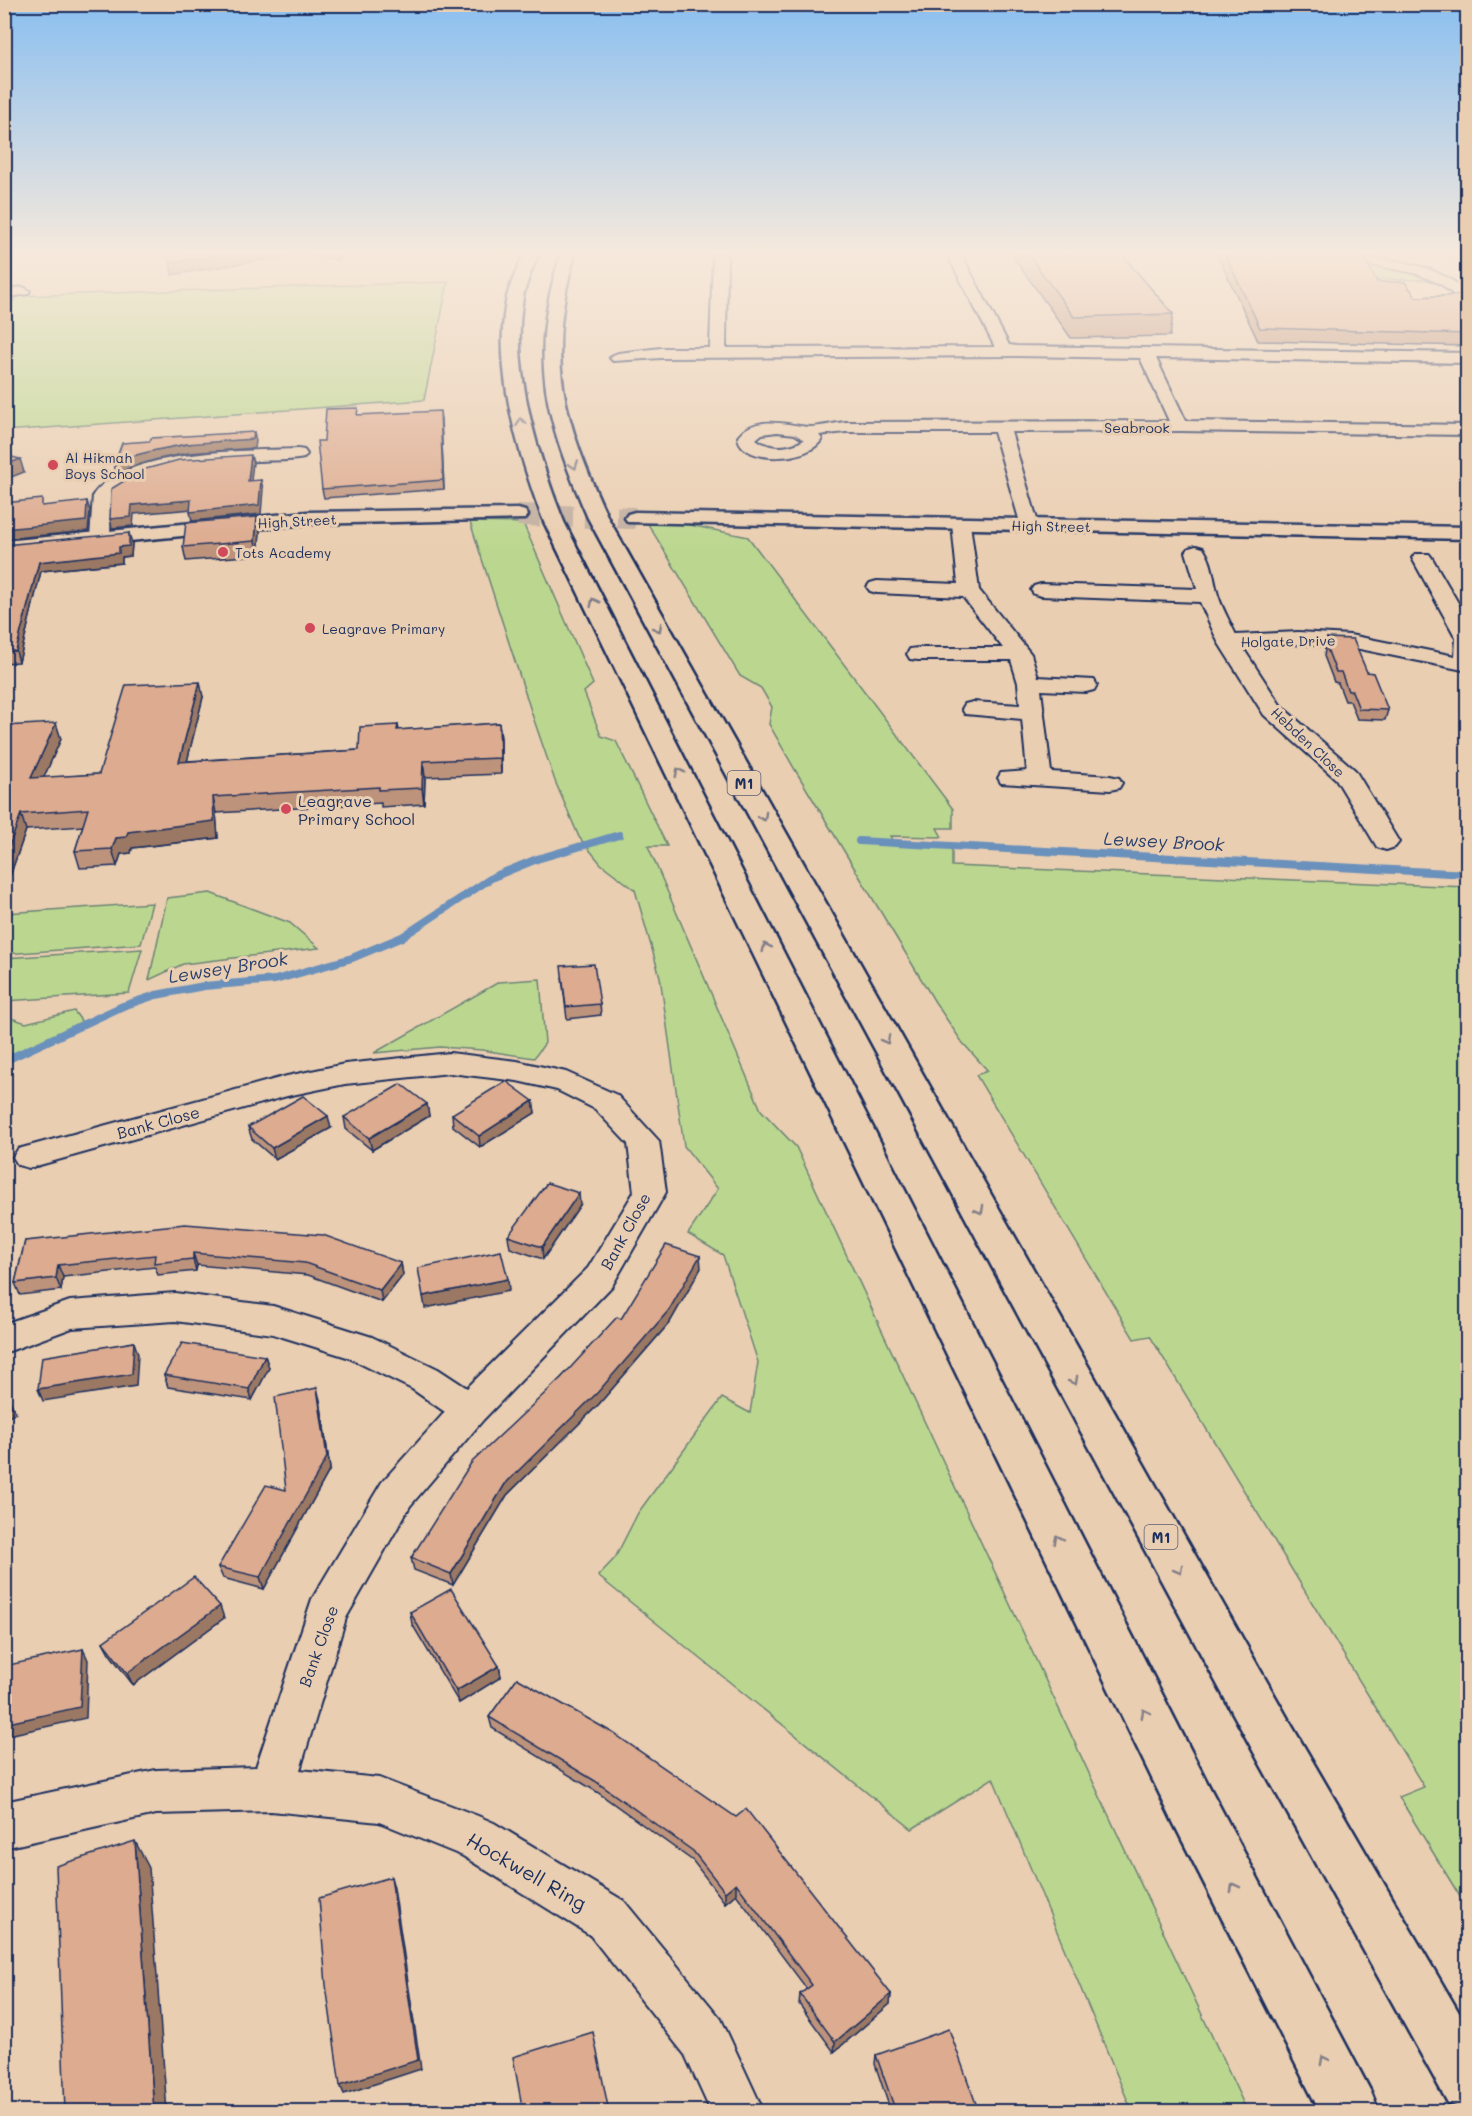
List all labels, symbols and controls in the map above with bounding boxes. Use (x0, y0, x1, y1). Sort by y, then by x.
one-way arrow (515, 417, 528, 427)
street label: Seabrook (1104, 418, 1170, 437)
place label: Al Hikmah Boys School (65, 448, 145, 483)
marker: Al Hikmah Boys School (46, 458, 60, 472)
one-way arrow (567, 459, 580, 470)
street label: High Street (257, 509, 337, 533)
street label: High Street (1011, 516, 1091, 536)
place label: Tots Academy (235, 543, 331, 562)
marker: Tots Academy (216, 545, 230, 559)
one-way arrow (589, 598, 601, 609)
place label: Leagrave Primary (322, 619, 445, 638)
marker: Leagrave Primary (303, 621, 317, 635)
one-way arrow (651, 622, 662, 632)
street label: Holgate Drive (1240, 631, 1336, 651)
street label: Hebden Close (1267, 703, 1349, 781)
one-way arrow (674, 768, 686, 779)
road number: M1 (728, 771, 760, 795)
place label: Leagrave Primary School (298, 790, 415, 829)
marker: Leagrave Primary School (279, 802, 293, 816)
one-way arrow (756, 811, 767, 821)
water label: Lewsey Brook (1103, 826, 1225, 856)
one-way arrow (762, 942, 774, 953)
water label: Lewsey Brook (166, 946, 290, 988)
one-way arrow (879, 1033, 890, 1044)
street label: Bank Close (114, 1101, 202, 1143)
street label: Bank Close (595, 1189, 655, 1273)
one-way arrow (973, 1204, 984, 1215)
one-way arrow (1067, 1375, 1078, 1385)
road number: M1 (1144, 1525, 1178, 1549)
one-way arrow (1054, 1534, 1065, 1545)
one-way arrow (1172, 1564, 1183, 1574)
street label: Bank Close (294, 1602, 342, 1690)
one-way arrow (1141, 1708, 1153, 1719)
street label: Hockwell Ring (462, 1826, 592, 1916)
one-way arrow (1230, 1882, 1241, 1893)
one-way arrow (1320, 2055, 1331, 2066)

